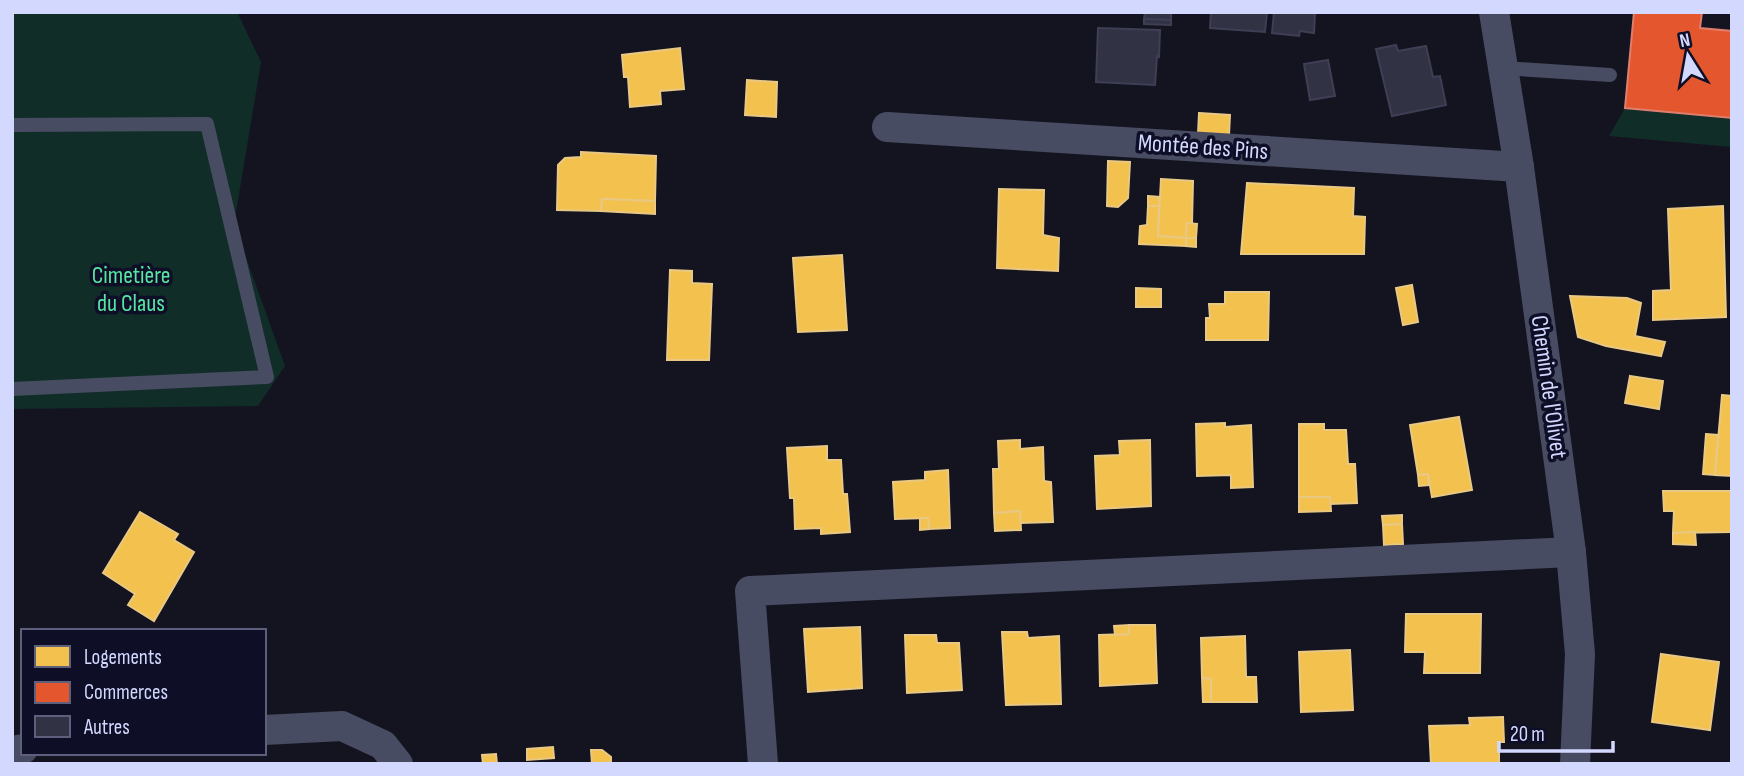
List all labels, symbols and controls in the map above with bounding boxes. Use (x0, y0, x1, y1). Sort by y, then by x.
north arrow (1653, 21, 1723, 91)
text: N (1678, 29, 1692, 53)
street label: Montée des Pins (1137, 128, 1269, 166)
park label: Cimetière du Claus (92, 261, 170, 318)
street label: Chemin de l'Olivet (1525, 313, 1573, 461)
legend (21, 629, 266, 755)
text: Logements (84, 645, 162, 670)
text: Commerces (84, 680, 168, 705)
scale bar (1499, 710, 1613, 754)
text: Autres (83, 715, 130, 740)
text: 20 m (1510, 722, 1545, 747)

